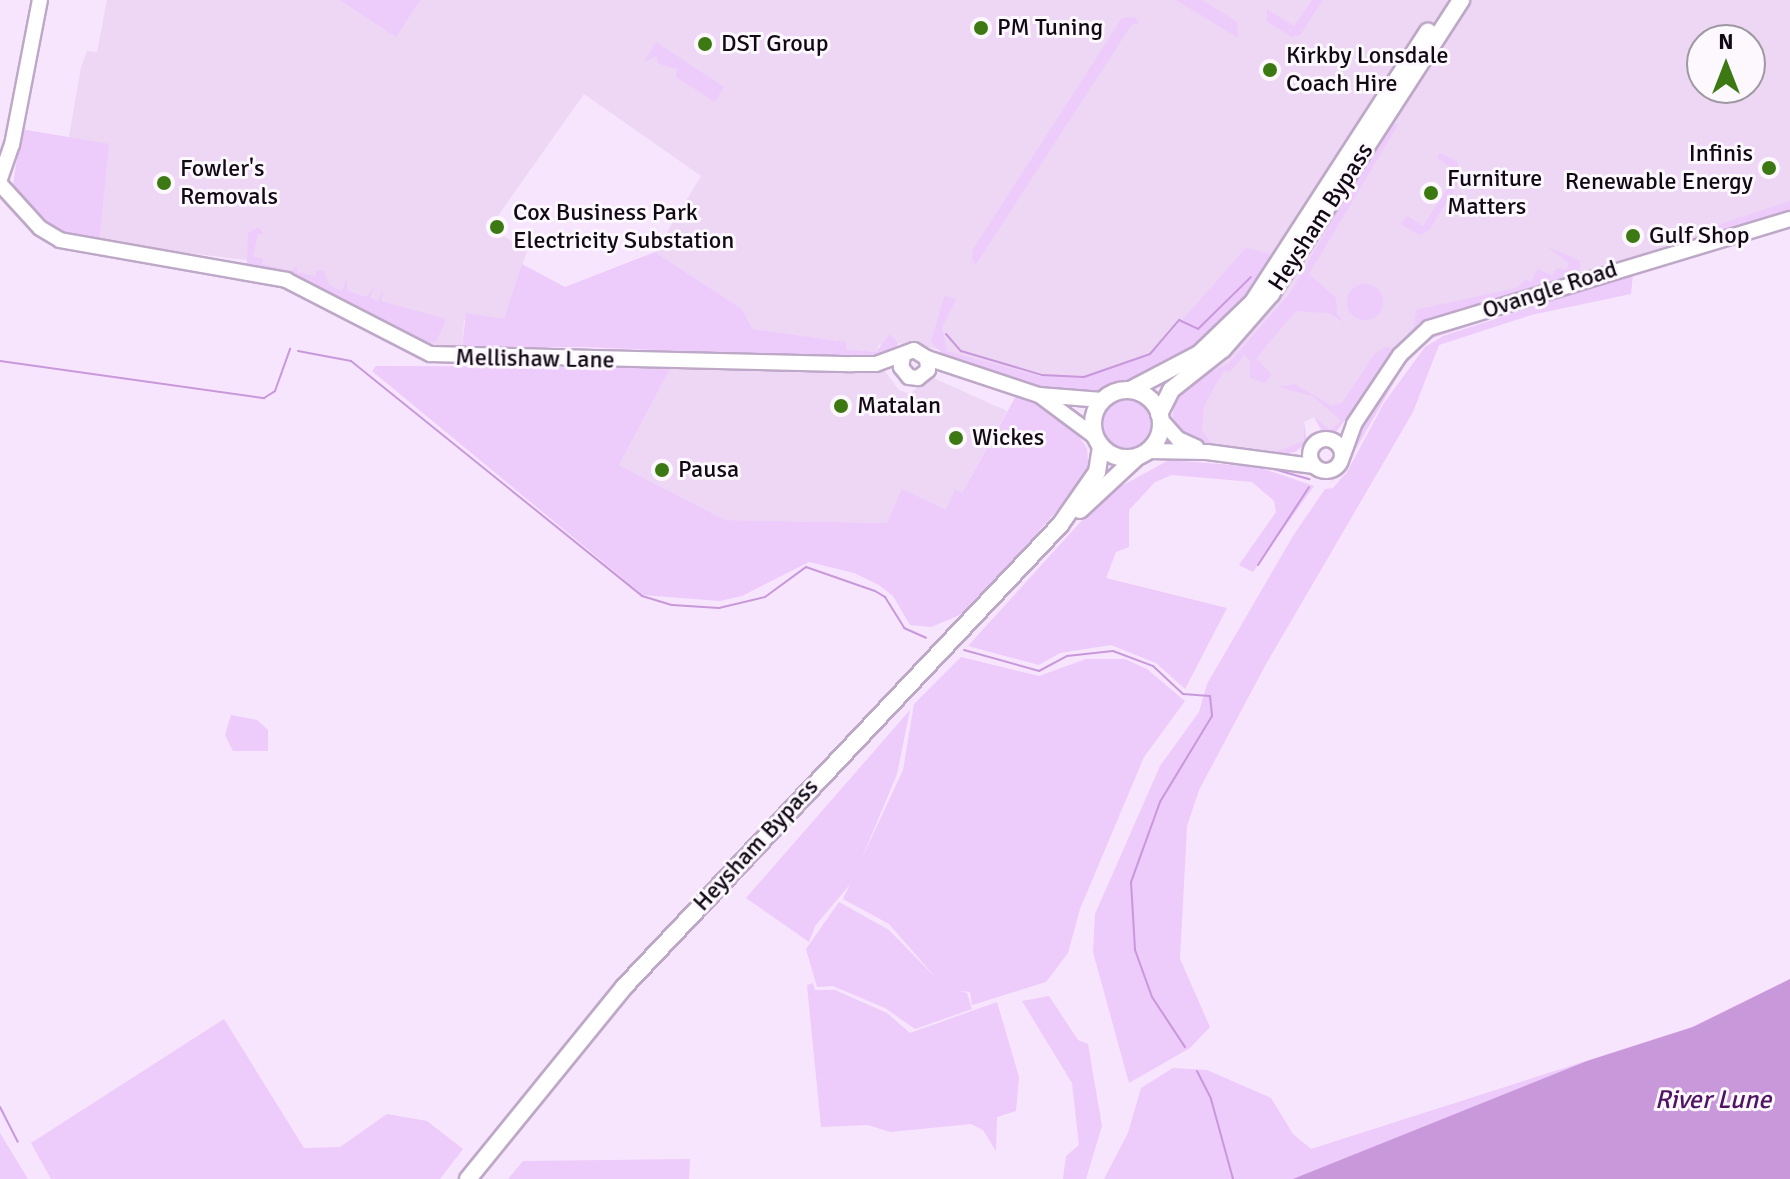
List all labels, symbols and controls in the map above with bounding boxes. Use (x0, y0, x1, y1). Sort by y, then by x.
place label: PM Tuning (997, 14, 1103, 42)
marker: PM Tuning (972, 19, 990, 37)
north arrow (1686, 24, 1766, 104)
text: N (1718, 28, 1734, 55)
place label: DST Group (721, 30, 828, 58)
marker: DST Group (696, 35, 714, 53)
place label: Kirkby Lonsdale Coach Hire (1286, 42, 1449, 98)
marker: Kirkby Lonsdale Coach Hire (1261, 61, 1279, 79)
street label: Heysham Bypass (1262, 138, 1380, 296)
place label: Infinis Renewable Energy (1565, 140, 1753, 196)
place label: Fowler's Removals (180, 155, 278, 211)
marker: Infinis Renewable Energy (1760, 159, 1778, 177)
place label: Furniture Matters (1447, 165, 1542, 221)
marker: Fowler's Removals (155, 174, 173, 192)
marker: Furniture Matters (1422, 184, 1440, 202)
place label: Cox Business Park Electricity Substation (513, 199, 734, 255)
marker: Cox Business Park Electricity Substation (488, 218, 506, 236)
place label: Gulf Shop (1649, 222, 1749, 250)
marker: Gulf Shop (1624, 227, 1642, 245)
street label: Ovangle Road (1479, 255, 1621, 325)
street label: Mellishaw Lane (455, 343, 615, 375)
place label: Matalan (857, 392, 941, 420)
marker: Matalan (832, 397, 850, 415)
place label: Wickes (972, 424, 1044, 452)
marker: Wickes (947, 429, 965, 447)
place label: Pausa (678, 456, 739, 484)
marker: Pausa (653, 461, 671, 479)
street label: Heysham Bypass (687, 773, 825, 917)
water label: River Lune (1655, 1085, 1771, 1117)

